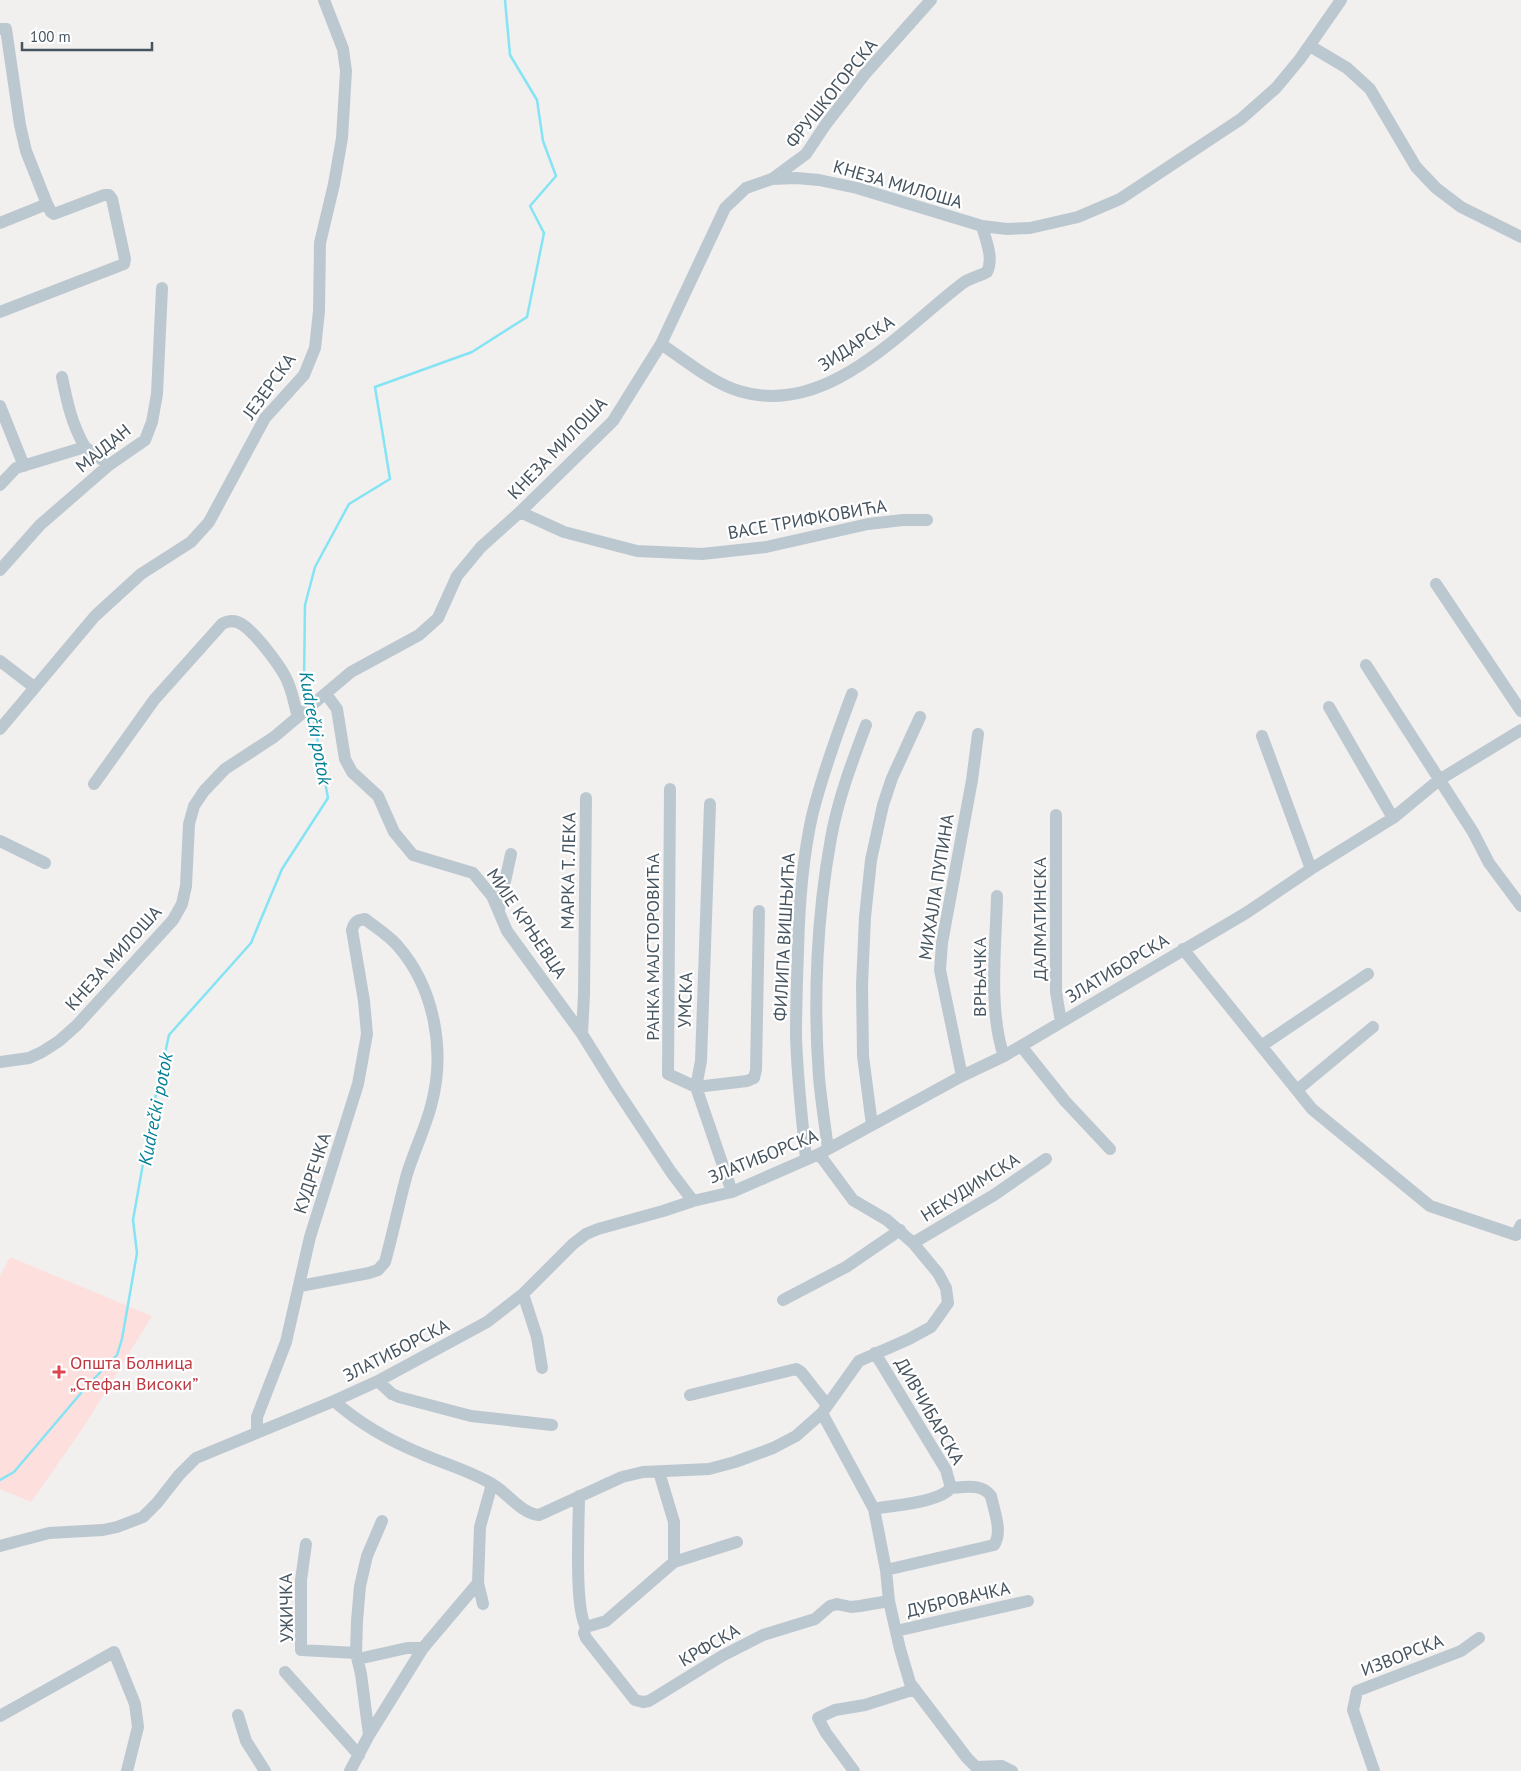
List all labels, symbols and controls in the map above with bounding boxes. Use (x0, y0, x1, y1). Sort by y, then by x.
scale bar (22, 20, 152, 52)
text: 100 m (30, 27, 71, 46)
street label: ФРУШКОГОРСКА (780, 33, 882, 152)
street label: КНЕЗА МИЛОША (831, 155, 966, 214)
street label: ЗИДАРСКА (814, 310, 899, 376)
street label: ЈЕЗЕРСКА (237, 348, 301, 424)
street label: КНЕЗА МИЛОША (502, 392, 612, 504)
street label: МАЈДАН (71, 419, 135, 477)
street label: ВАСЕ ТРИФКОВИЋА (726, 494, 889, 544)
water label: Kudrečki potok (294, 670, 338, 788)
street label: МАРКА Т. ЛЕКА (555, 812, 581, 930)
street label: МИХАЈЛА ПУПИНА (913, 812, 959, 962)
street label: ФИЛИПА ВИШЊИЋА (768, 852, 800, 1022)
street label: РАНКА МАЈСТОРОВИЋА (641, 853, 664, 1041)
street label: ДАЛМАТИНСКА (1028, 857, 1051, 981)
street label: МИЈЕ КРЊЕВЦА (482, 864, 573, 983)
street label: КНЕЗА МИЛОША (60, 900, 166, 1015)
street label: ЗЛАТИБОРСКА (1061, 928, 1173, 1008)
street label: ВРЊАЧКА (968, 937, 991, 1017)
street label: УМСКА (673, 971, 697, 1028)
water label: Kudrečki potok (132, 1049, 178, 1167)
street label: ЗЛАТИБОРСКА (705, 1123, 822, 1188)
street label: КУДРЕЧКА (288, 1129, 336, 1217)
street label: НЕКУДИМСКА (916, 1147, 1024, 1226)
street label: ЗЛАТИБОРСКА (339, 1313, 453, 1387)
place label: Општа Болница „Стефан Високи” (70, 1351, 198, 1395)
street label: ДИВЧИБАРСКА (890, 1353, 970, 1469)
marker: Општа Болница „Стефан Високи” (52, 1365, 66, 1379)
street label: УЖИЧКА (274, 1573, 298, 1643)
street label: ДУБРОВАЧКА (904, 1576, 1013, 1622)
street label: КРФСКА (674, 1618, 744, 1672)
street label: ИЗВОРСКА (1358, 1629, 1447, 1681)

